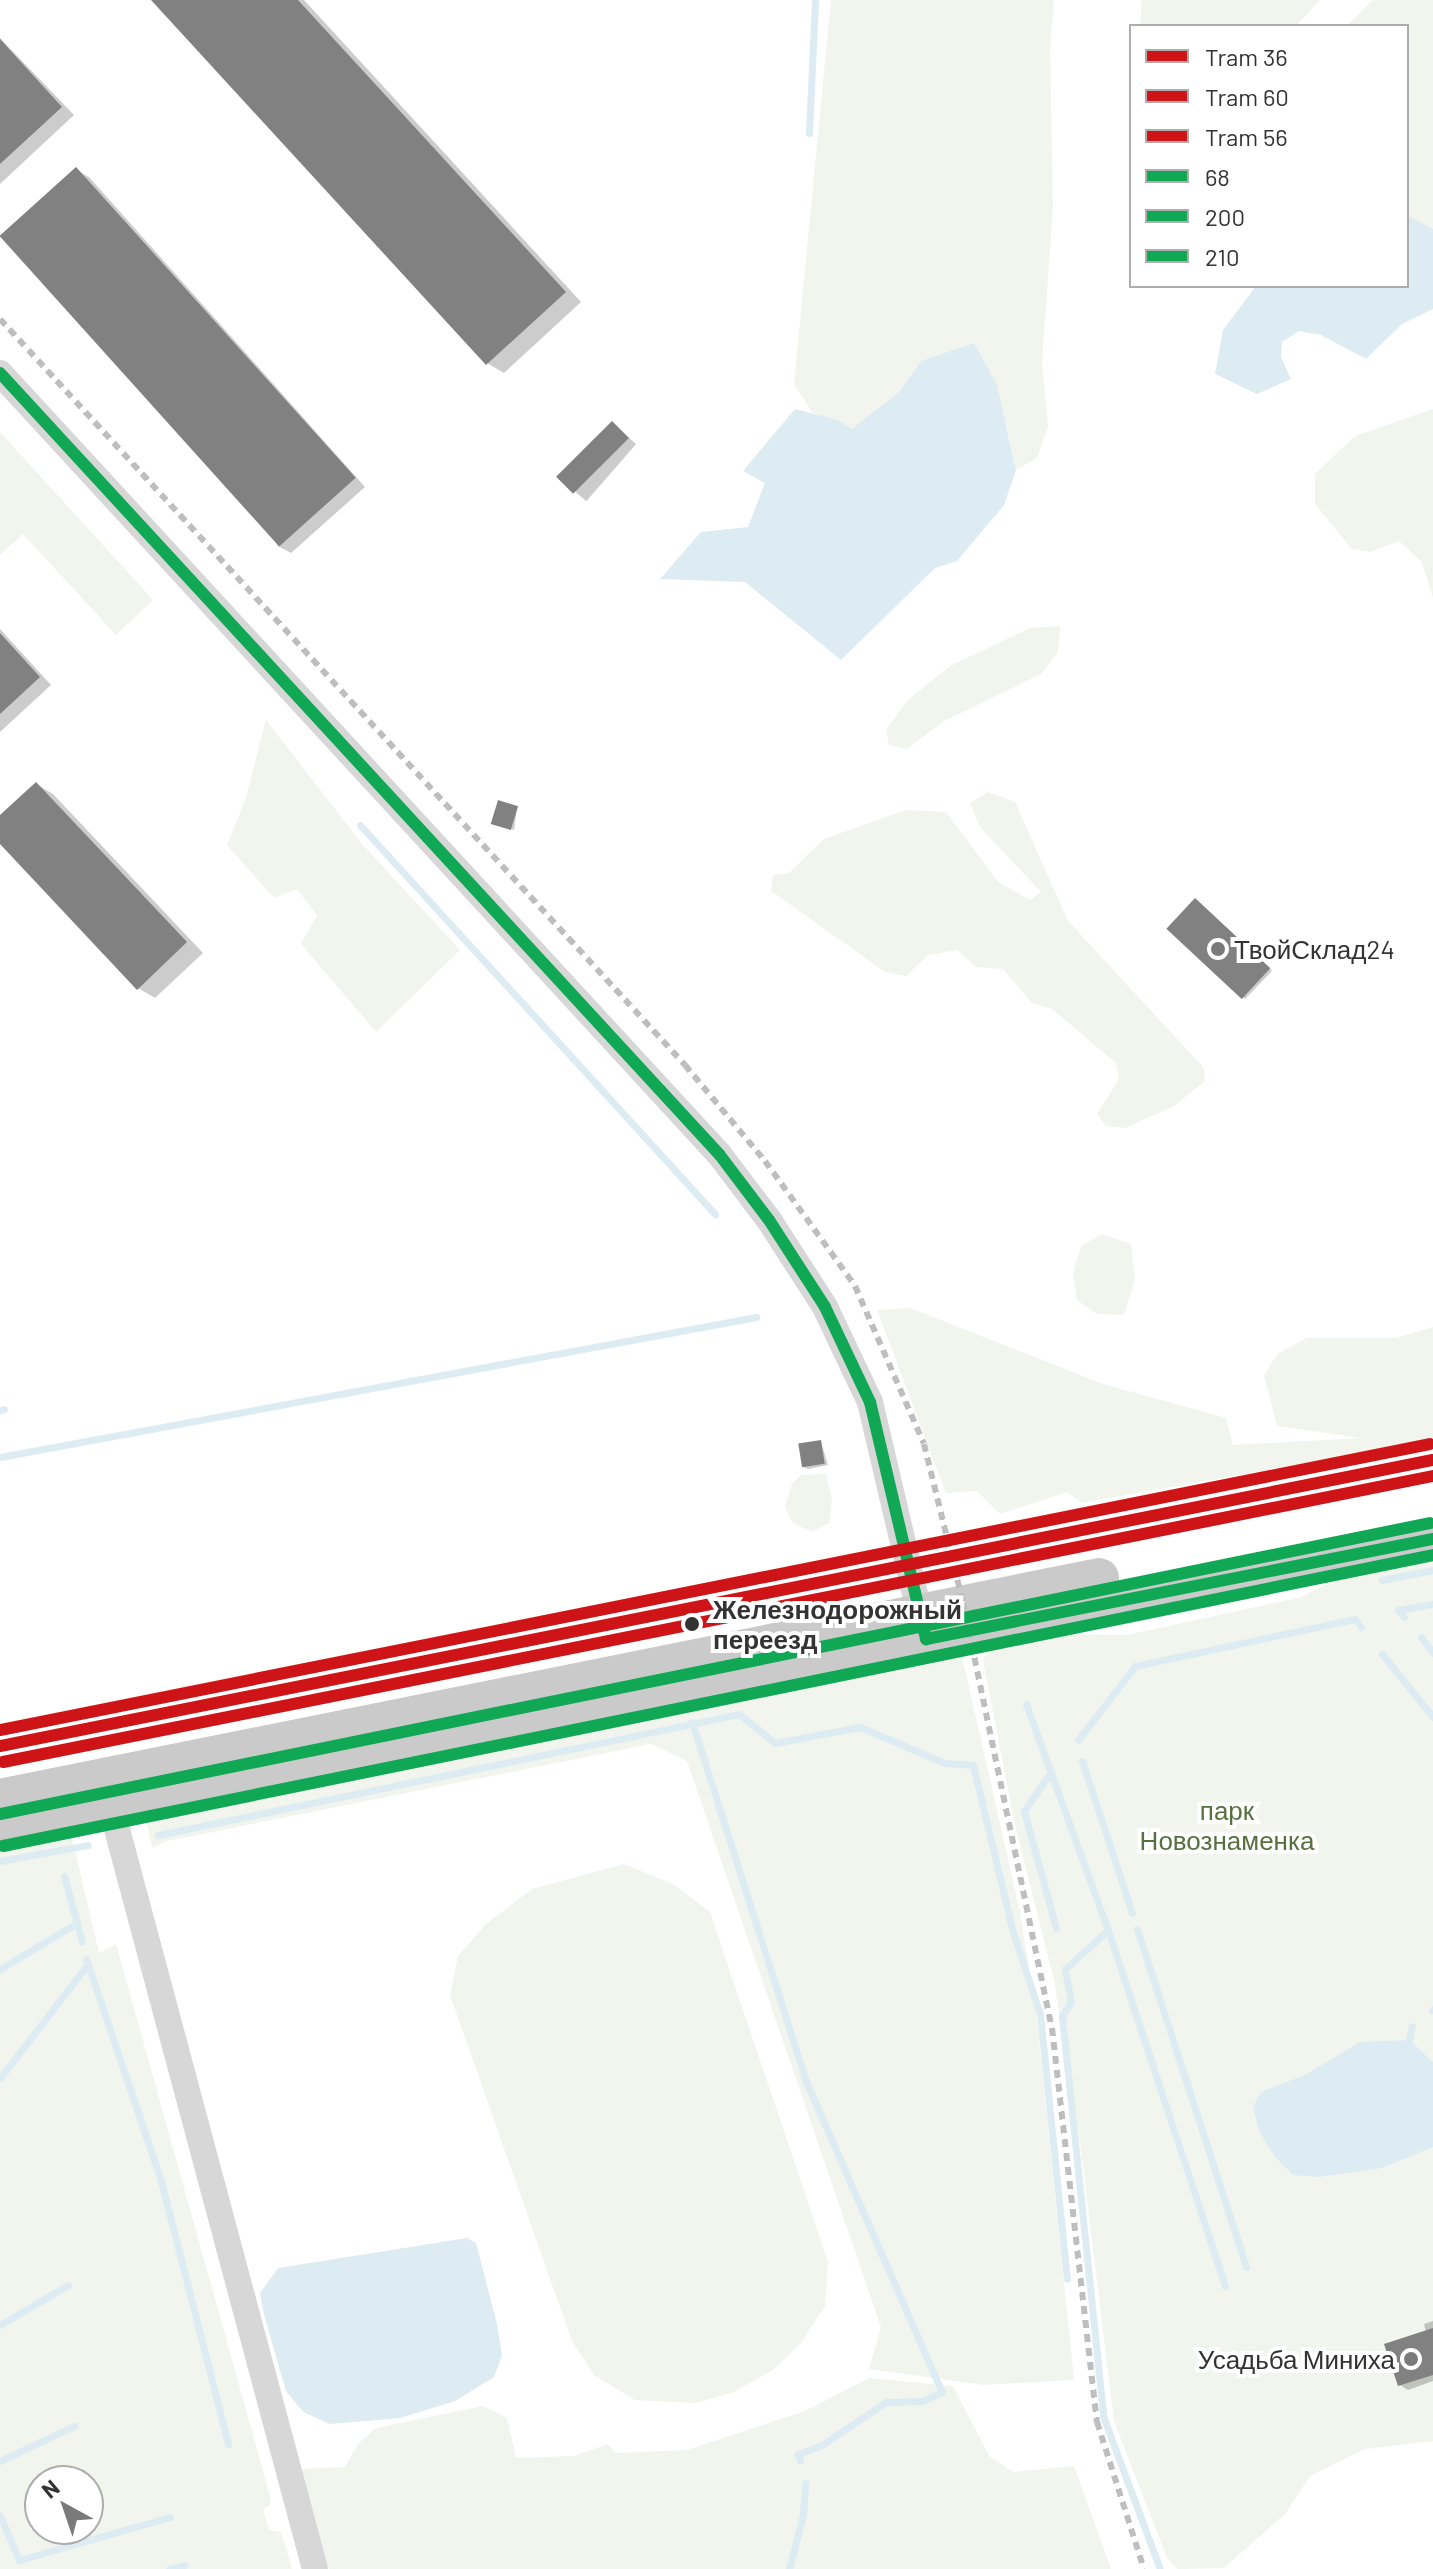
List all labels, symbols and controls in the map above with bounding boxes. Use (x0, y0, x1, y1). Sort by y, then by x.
legend (1129, 24, 1409, 288)
text: Tram 36 (1205, 42, 1288, 71)
text: Tram 60 (1205, 82, 1289, 111)
text: Tram 56 (1205, 122, 1288, 151)
text: 68 (1205, 162, 1230, 191)
text: 200 (1205, 202, 1245, 231)
text: 210 (1205, 242, 1240, 271)
place label: ТвойСклад24 (1234, 933, 1395, 965)
marker: ТвойСклад24 (1209, 940, 1227, 958)
place label: Железнодорожный переезд (713, 1593, 962, 1654)
marker: Железнодорожный переезд (678, 1610, 706, 1638)
park label: парк Новознаменка (1140, 1794, 1314, 1856)
place label: Усадьба Миниха (1198, 2343, 1395, 2375)
marker: Усадьба Миниха (1402, 2350, 1420, 2368)
north arrow (24, 2465, 104, 2545)
text: N (36, 2473, 64, 2503)

